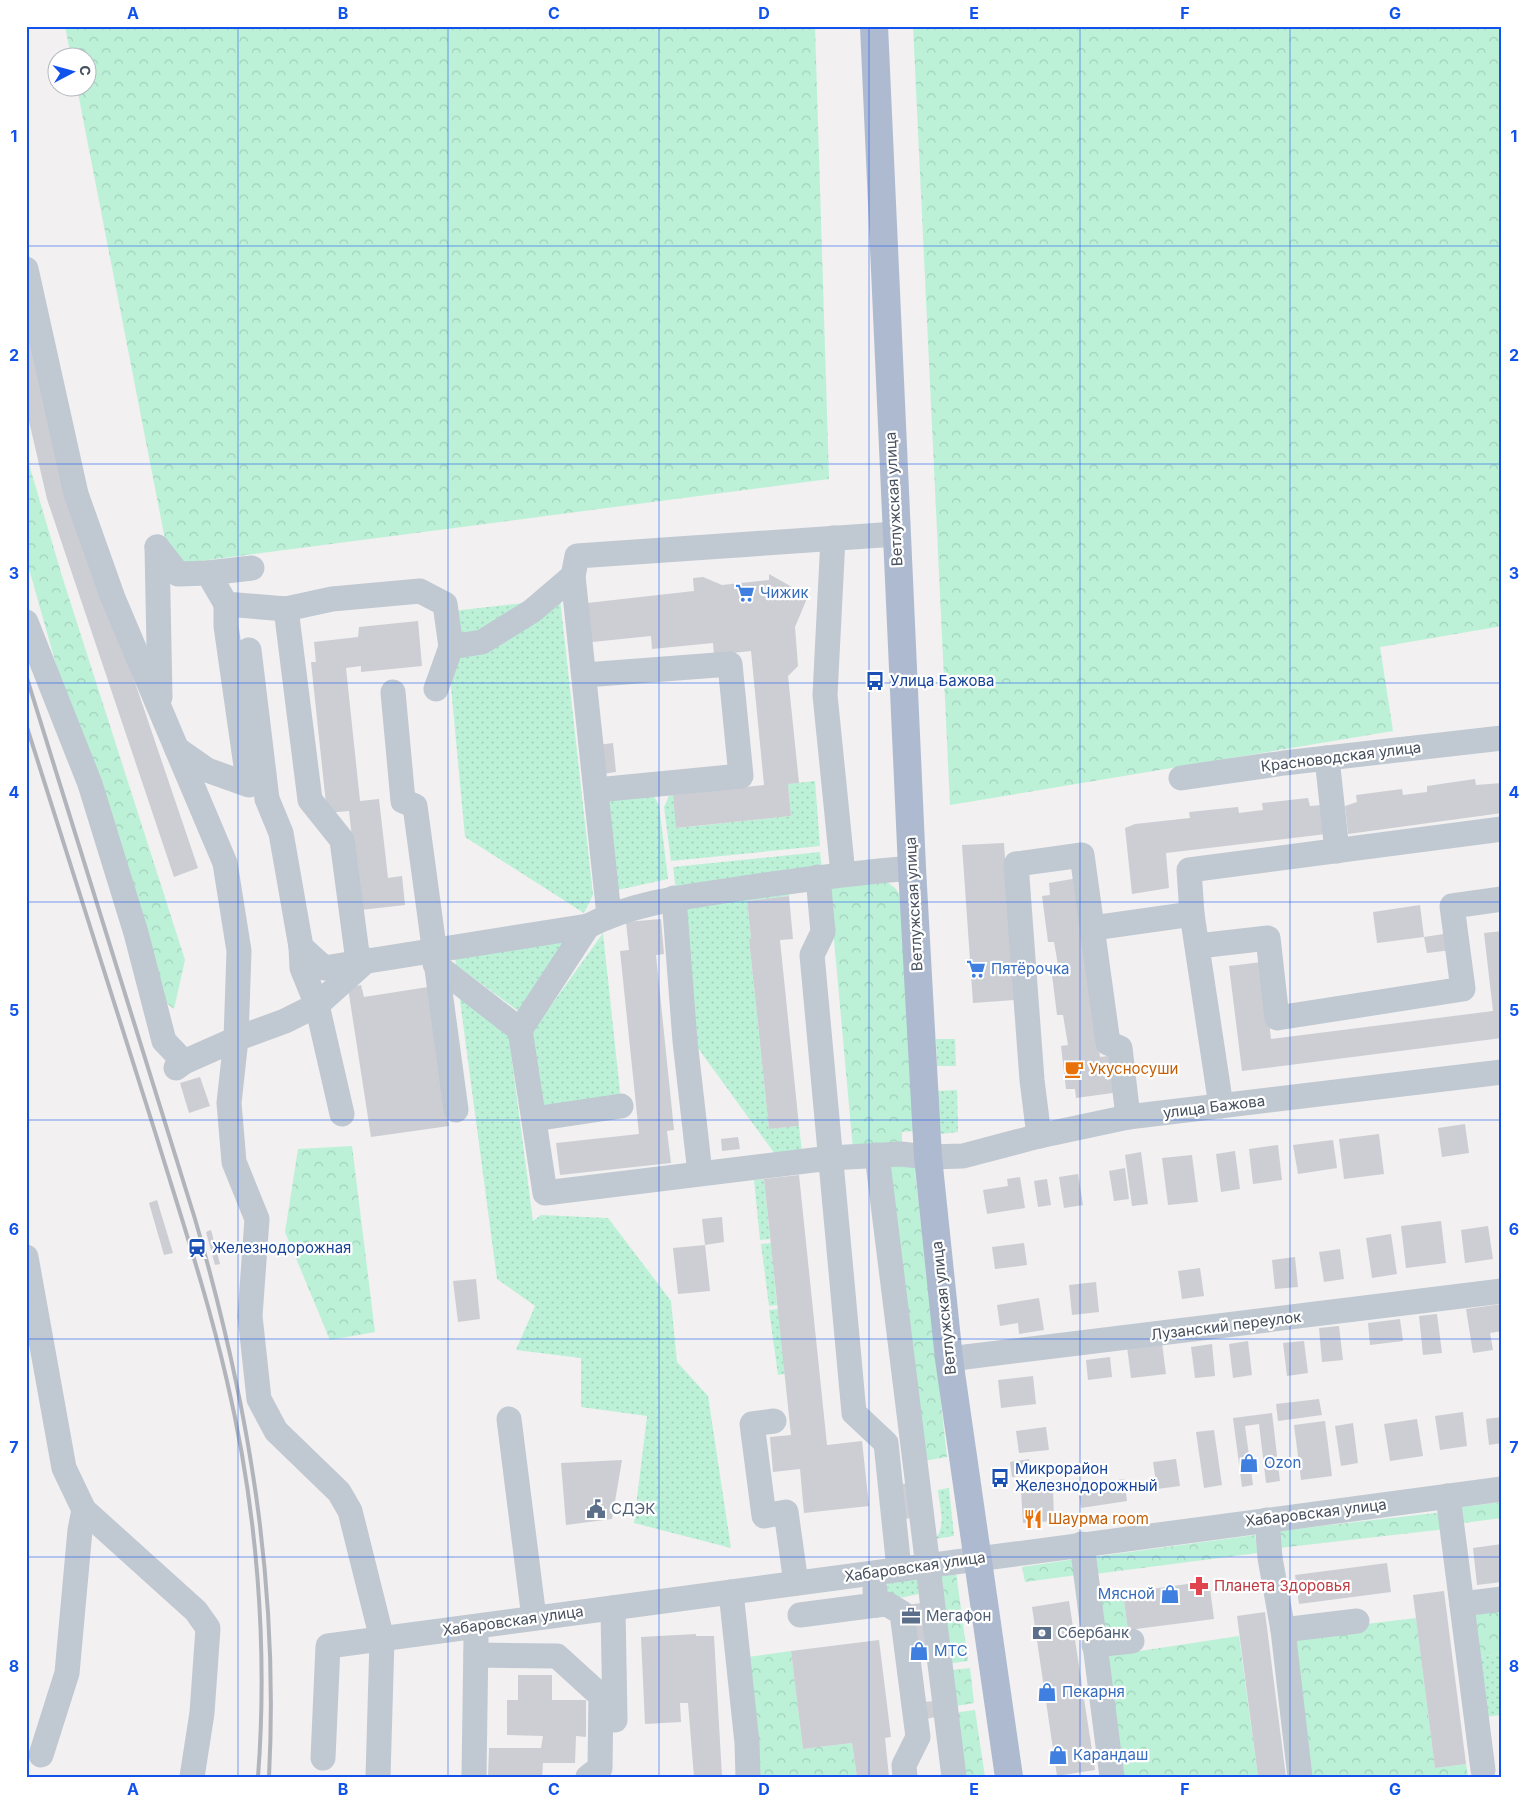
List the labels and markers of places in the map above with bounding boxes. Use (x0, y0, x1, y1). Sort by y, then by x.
supermarket icon: Чижик (734, 582, 756, 604)
place label: Чижик (760, 583, 809, 602)
bus stop icon: Улица Бажова (864, 670, 886, 692)
place label: Улица Бажова (890, 671, 994, 690)
supermarket icon: Пятёрочка (965, 958, 987, 980)
place label: Пятёрочка (991, 959, 1070, 978)
cafe icon: Укусносуши (1063, 1058, 1085, 1080)
place label: Укусносуши (1089, 1059, 1178, 1078)
station icon: Железнодорожная (186, 1237, 208, 1259)
place label: Железнодорожная (212, 1238, 351, 1257)
shop icon: Ozon (1238, 1452, 1260, 1474)
place label: Ozon (1264, 1453, 1301, 1472)
place label: Микрорайон Железнодорожный (1015, 1459, 1158, 1495)
bus stop icon: Микрорайон Железнодорожный (989, 1467, 1011, 1489)
public building icon: СДЭК (585, 1498, 607, 1520)
place label: СДЭК (611, 1499, 655, 1518)
restaurant icon: Шаурма room (1022, 1508, 1044, 1530)
place label: Шаурма room (1048, 1509, 1149, 1528)
pharmacy icon: Планета Здоровья (1188, 1575, 1210, 1597)
place label: Планета Здоровья (1214, 1576, 1350, 1595)
shop icon: Мясной (1159, 1583, 1181, 1605)
place label: Мясной (1098, 1584, 1155, 1603)
office icon: Мегафон (900, 1605, 922, 1627)
place label: Мегафон (926, 1606, 991, 1625)
bank icon: Сбербанк (1031, 1622, 1053, 1644)
place label: Сбербанк (1057, 1623, 1129, 1642)
shop icon: МТС (908, 1640, 930, 1662)
place label: МТС (934, 1641, 968, 1660)
shop icon: Пекарня (1036, 1681, 1058, 1703)
place label: Пекарня (1062, 1682, 1125, 1701)
shop icon: Карандаш (1047, 1744, 1069, 1766)
place label: Карандаш (1073, 1745, 1148, 1764)

